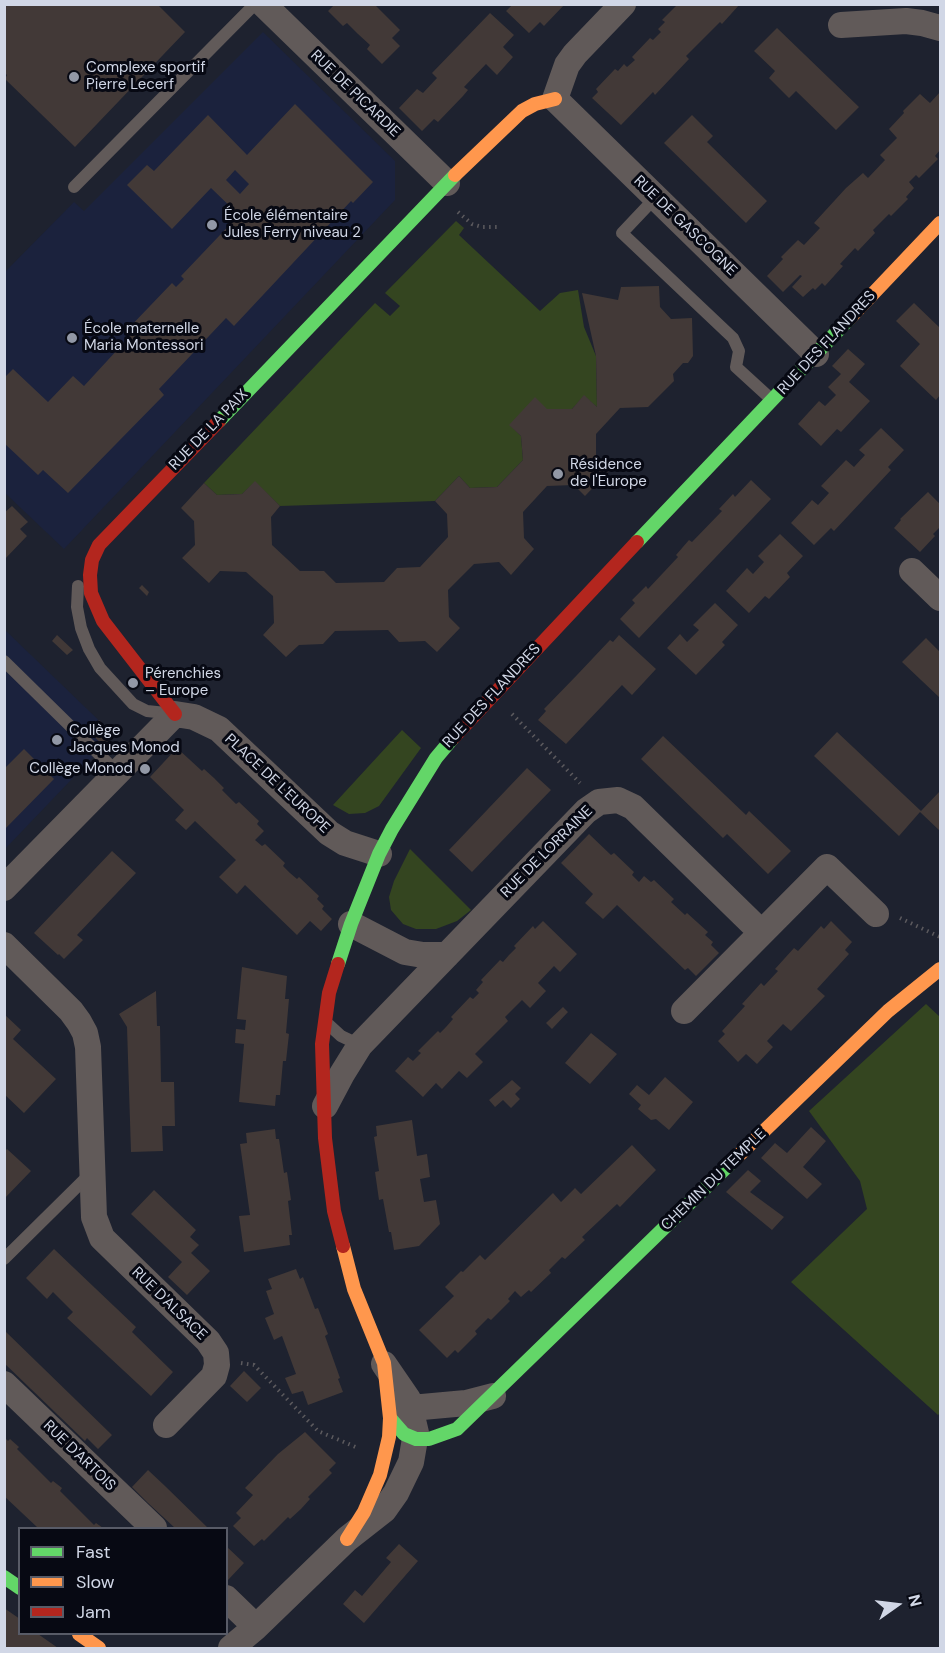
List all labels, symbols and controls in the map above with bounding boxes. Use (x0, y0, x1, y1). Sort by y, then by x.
street label: RUE DE PICARDIE (306, 47, 404, 141)
place label: Complexe sportif Pierre Lecerf (86, 59, 206, 94)
marker: Complexe sportif Pierre Lecerf (67, 70, 81, 84)
street label: RUE DE GASCOGNE (630, 172, 740, 280)
place label: École élémentaire Jules Ferry niveau 2 (224, 207, 361, 242)
marker: École élémentaire Jules Ferry niveau 2 (205, 218, 219, 232)
street label: RUE DES FLANDRES (774, 287, 880, 399)
place label: École maternelle Maria Montessori (84, 320, 203, 355)
marker: École maternelle Maria Montessori (65, 331, 79, 345)
street label: RUE DE LA PAIX (166, 386, 252, 474)
place label: Résidence de l'Europe (570, 456, 647, 491)
marker: Résidence de l'Europe (551, 467, 565, 481)
street label: RUE DES FLANDRES (439, 640, 545, 752)
place label: Pérenchies – Europe (145, 665, 221, 700)
marker: Pérenchies – Europe (126, 676, 140, 690)
place label: Collège Jacques Monod (69, 722, 180, 757)
street label: PLACE DE L'EUROPE (221, 731, 333, 837)
marker: Collège Jacques Monod (50, 733, 64, 747)
place label: Collège Monod (29, 760, 133, 778)
marker: Collège Monod (138, 762, 152, 776)
street label: RUE DE LORRAINE (497, 802, 597, 902)
street label: CHEMIN DU TEMPLE (658, 1125, 770, 1235)
street label: RUE D'ALSACE (128, 1264, 210, 1344)
street label: RUE D'ARTOIS (39, 1417, 119, 1495)
legend (18, 1527, 228, 1635)
text: Fast (76, 1540, 111, 1564)
text: Slow (76, 1570, 115, 1594)
north arrow (867, 1575, 927, 1635)
text: N (903, 1592, 927, 1609)
text: Jam (76, 1600, 111, 1624)

